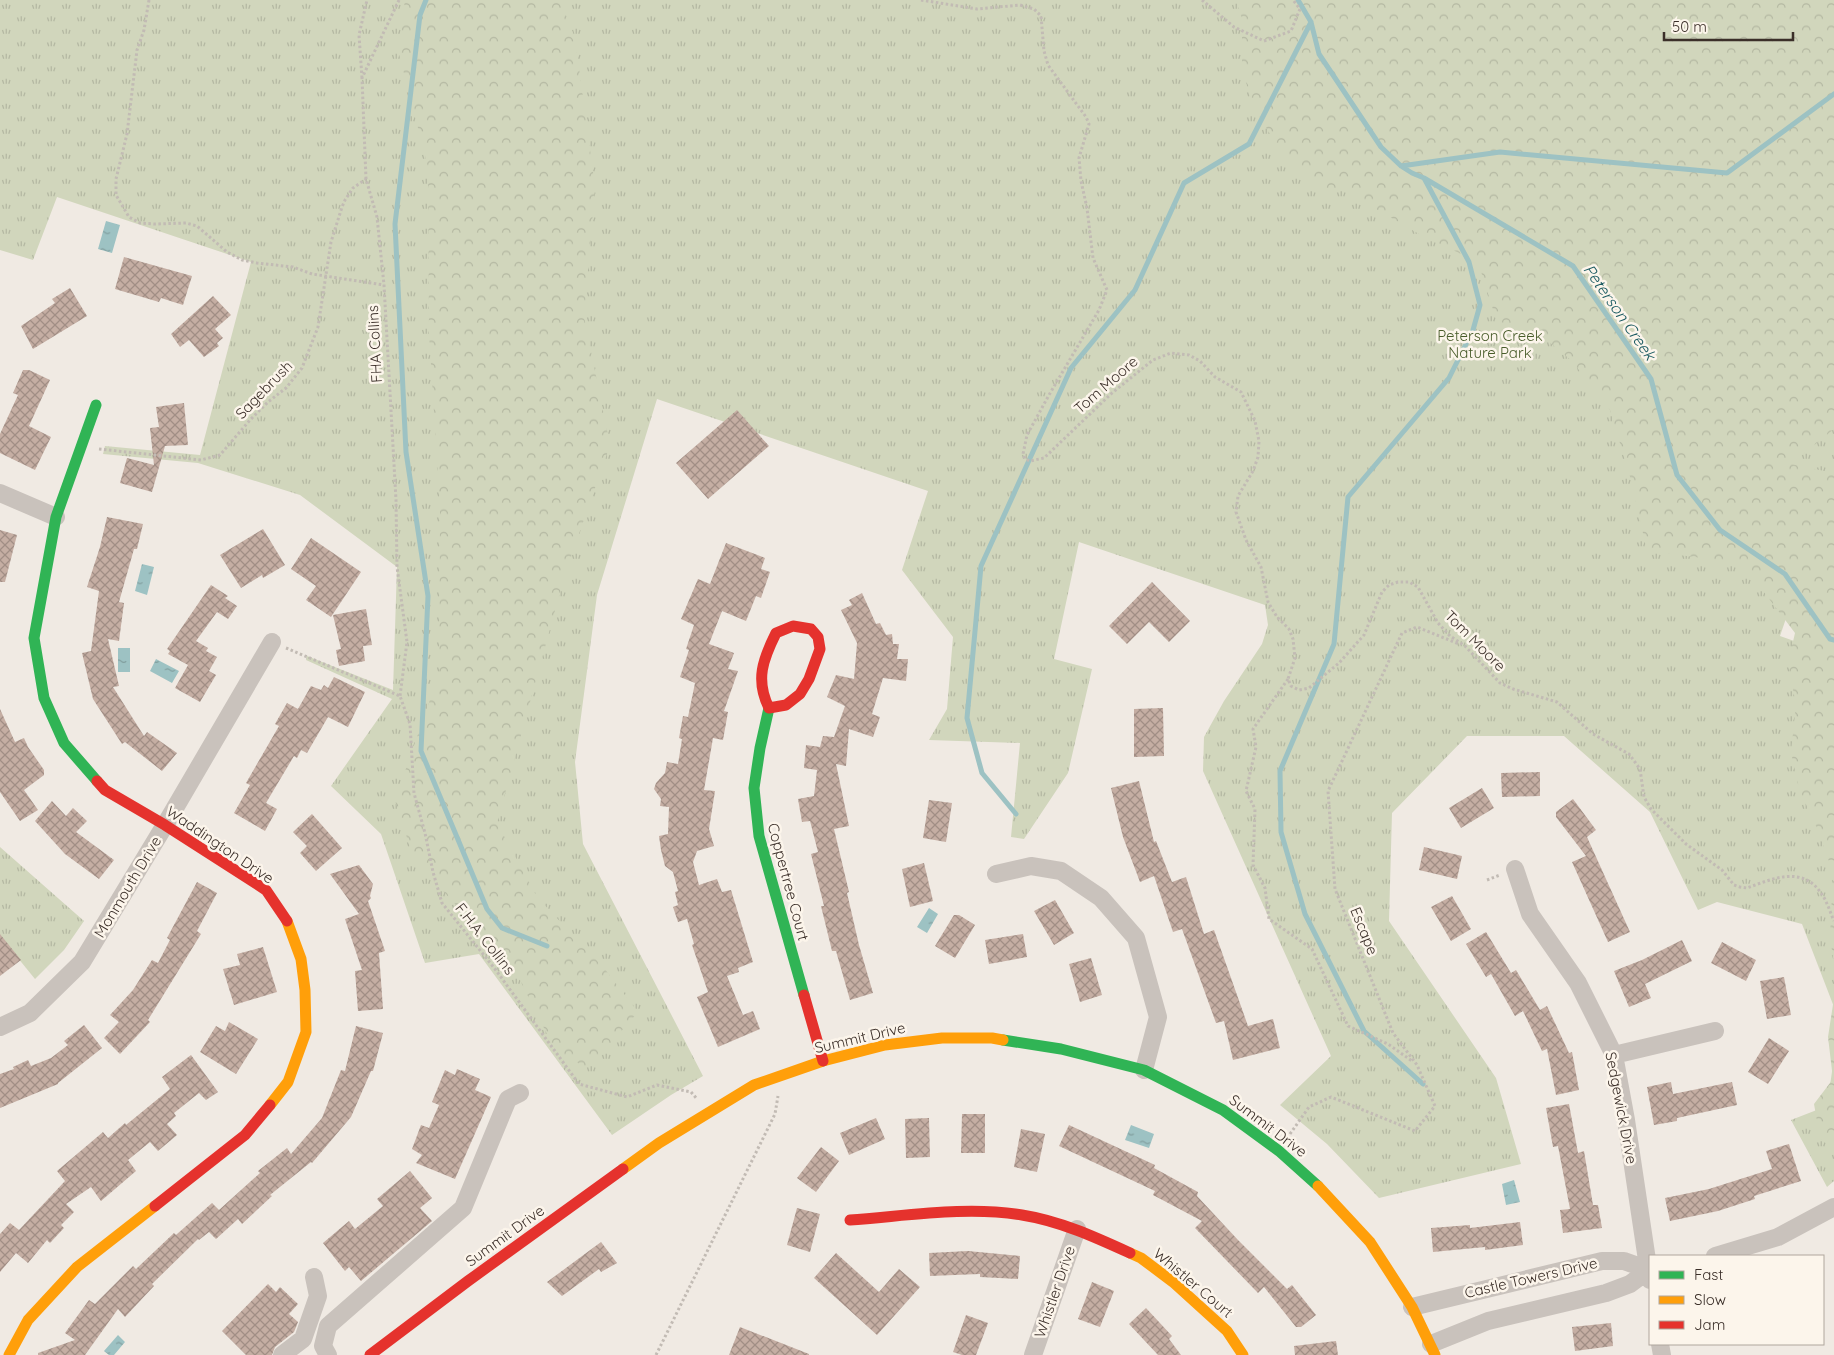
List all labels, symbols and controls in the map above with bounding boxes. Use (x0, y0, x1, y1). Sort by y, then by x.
scale bar (1664, 10, 1793, 42)
text: 50 m (1672, 17, 1707, 36)
water label: Peterson Creek (1580, 260, 1661, 365)
street label: FHA Collins (363, 305, 386, 383)
park label: Peterson Creek Nature Park (1437, 326, 1543, 362)
street label: Tom Moore (1070, 352, 1142, 418)
street label: Sagebrush (231, 356, 296, 423)
street label: Tom Moore (1441, 606, 1510, 675)
street label: Waddington Drive (163, 802, 278, 888)
street label: Coppertree Court (764, 821, 813, 943)
street label: Monmouth Drive (90, 832, 165, 941)
street label: F.H.A. Collins (451, 899, 519, 978)
street label: Escape (1346, 904, 1383, 958)
street label: Summit Drive (813, 1018, 907, 1057)
street label: Sedgewick Drive (1601, 1050, 1642, 1166)
street label: Summit Drive (1226, 1090, 1311, 1161)
street label: Summit Drive (462, 1201, 548, 1271)
street label: Whistler Drive (1030, 1243, 1079, 1340)
street label: Whistler Court (1150, 1244, 1237, 1321)
street label: Castle Towers Drive (1463, 1253, 1599, 1302)
legend (1649, 1255, 1824, 1345)
text: Fast (1694, 1265, 1723, 1284)
text: Slow (1694, 1290, 1726, 1309)
text: Jam (1694, 1315, 1725, 1334)

